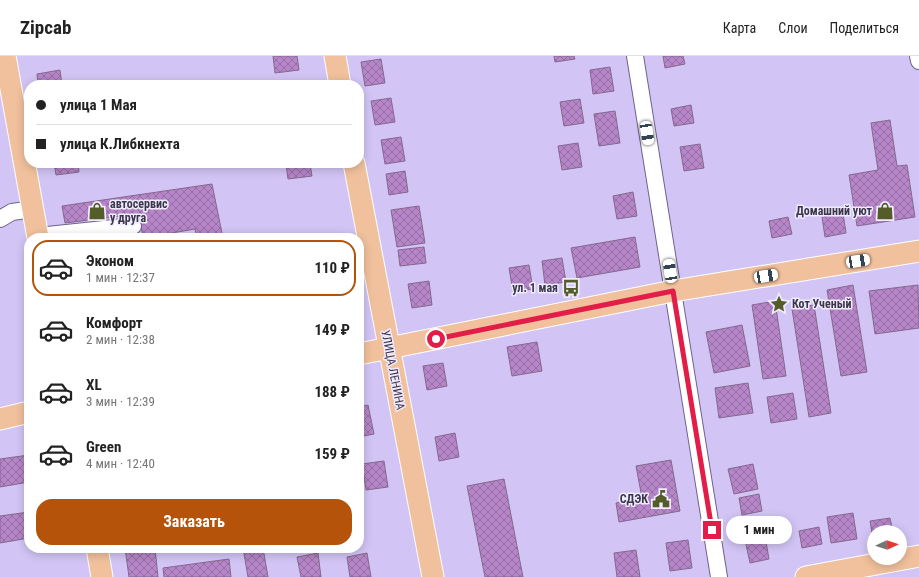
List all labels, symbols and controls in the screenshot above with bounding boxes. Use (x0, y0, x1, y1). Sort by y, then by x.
text: Zipcab (20, 16, 71, 39)
text: Карта (723, 20, 756, 36)
text: Слои (778, 20, 808, 36)
text: Поделиться (830, 20, 899, 36)
text: улица 1 Мая (60, 96, 137, 114)
car (639, 120, 655, 146)
text: улица К.Либкнехта (60, 135, 180, 153)
place label: автосервис у друга (110, 197, 168, 225)
shop icon: автосервис у друга (87, 201, 107, 221)
shop icon: Домашний уют (875, 201, 895, 221)
place label: Домашний уют (796, 204, 873, 218)
icon: car (38, 250, 74, 286)
text: Эконом (86, 252, 134, 270)
car (845, 253, 871, 269)
car (662, 258, 678, 284)
text: 110 ₽ (314, 259, 350, 277)
car (753, 268, 779, 284)
text: 1 мин · 12:37 (86, 270, 155, 285)
bus stop icon: ул. 1 мая (561, 278, 581, 298)
place label: ул. 1 мая (512, 281, 558, 295)
place icon: Кот Ученый (769, 294, 789, 314)
place label: Кот Ученый (792, 297, 851, 311)
icon: car (38, 312, 74, 348)
text: Комфорт (86, 314, 143, 332)
text: 149 ₽ (314, 321, 350, 339)
street label: УЛИЦА ЛЕНИНА (378, 329, 408, 411)
route start (427, 330, 445, 348)
text: 2 мин · 12:38 (86, 332, 155, 347)
icon: car (38, 374, 74, 410)
text: XL (86, 376, 102, 394)
text: 188 ₽ (314, 383, 350, 401)
text: 3 мин · 12:39 (86, 394, 155, 409)
icon: car (38, 436, 74, 472)
text: Green (86, 438, 121, 456)
text: 159 ₽ (314, 445, 350, 463)
text: 4 мин · 12:40 (86, 456, 155, 471)
public building icon: СДЭК (651, 489, 671, 509)
place label: СДЭК (620, 492, 648, 506)
button: Заказать (36, 499, 352, 545)
callout: 1 мин (726, 516, 792, 544)
route end (703, 521, 721, 539)
text: 1 мин (743, 522, 775, 537)
north arrow (867, 525, 907, 565)
map controls (867, 525, 907, 565)

